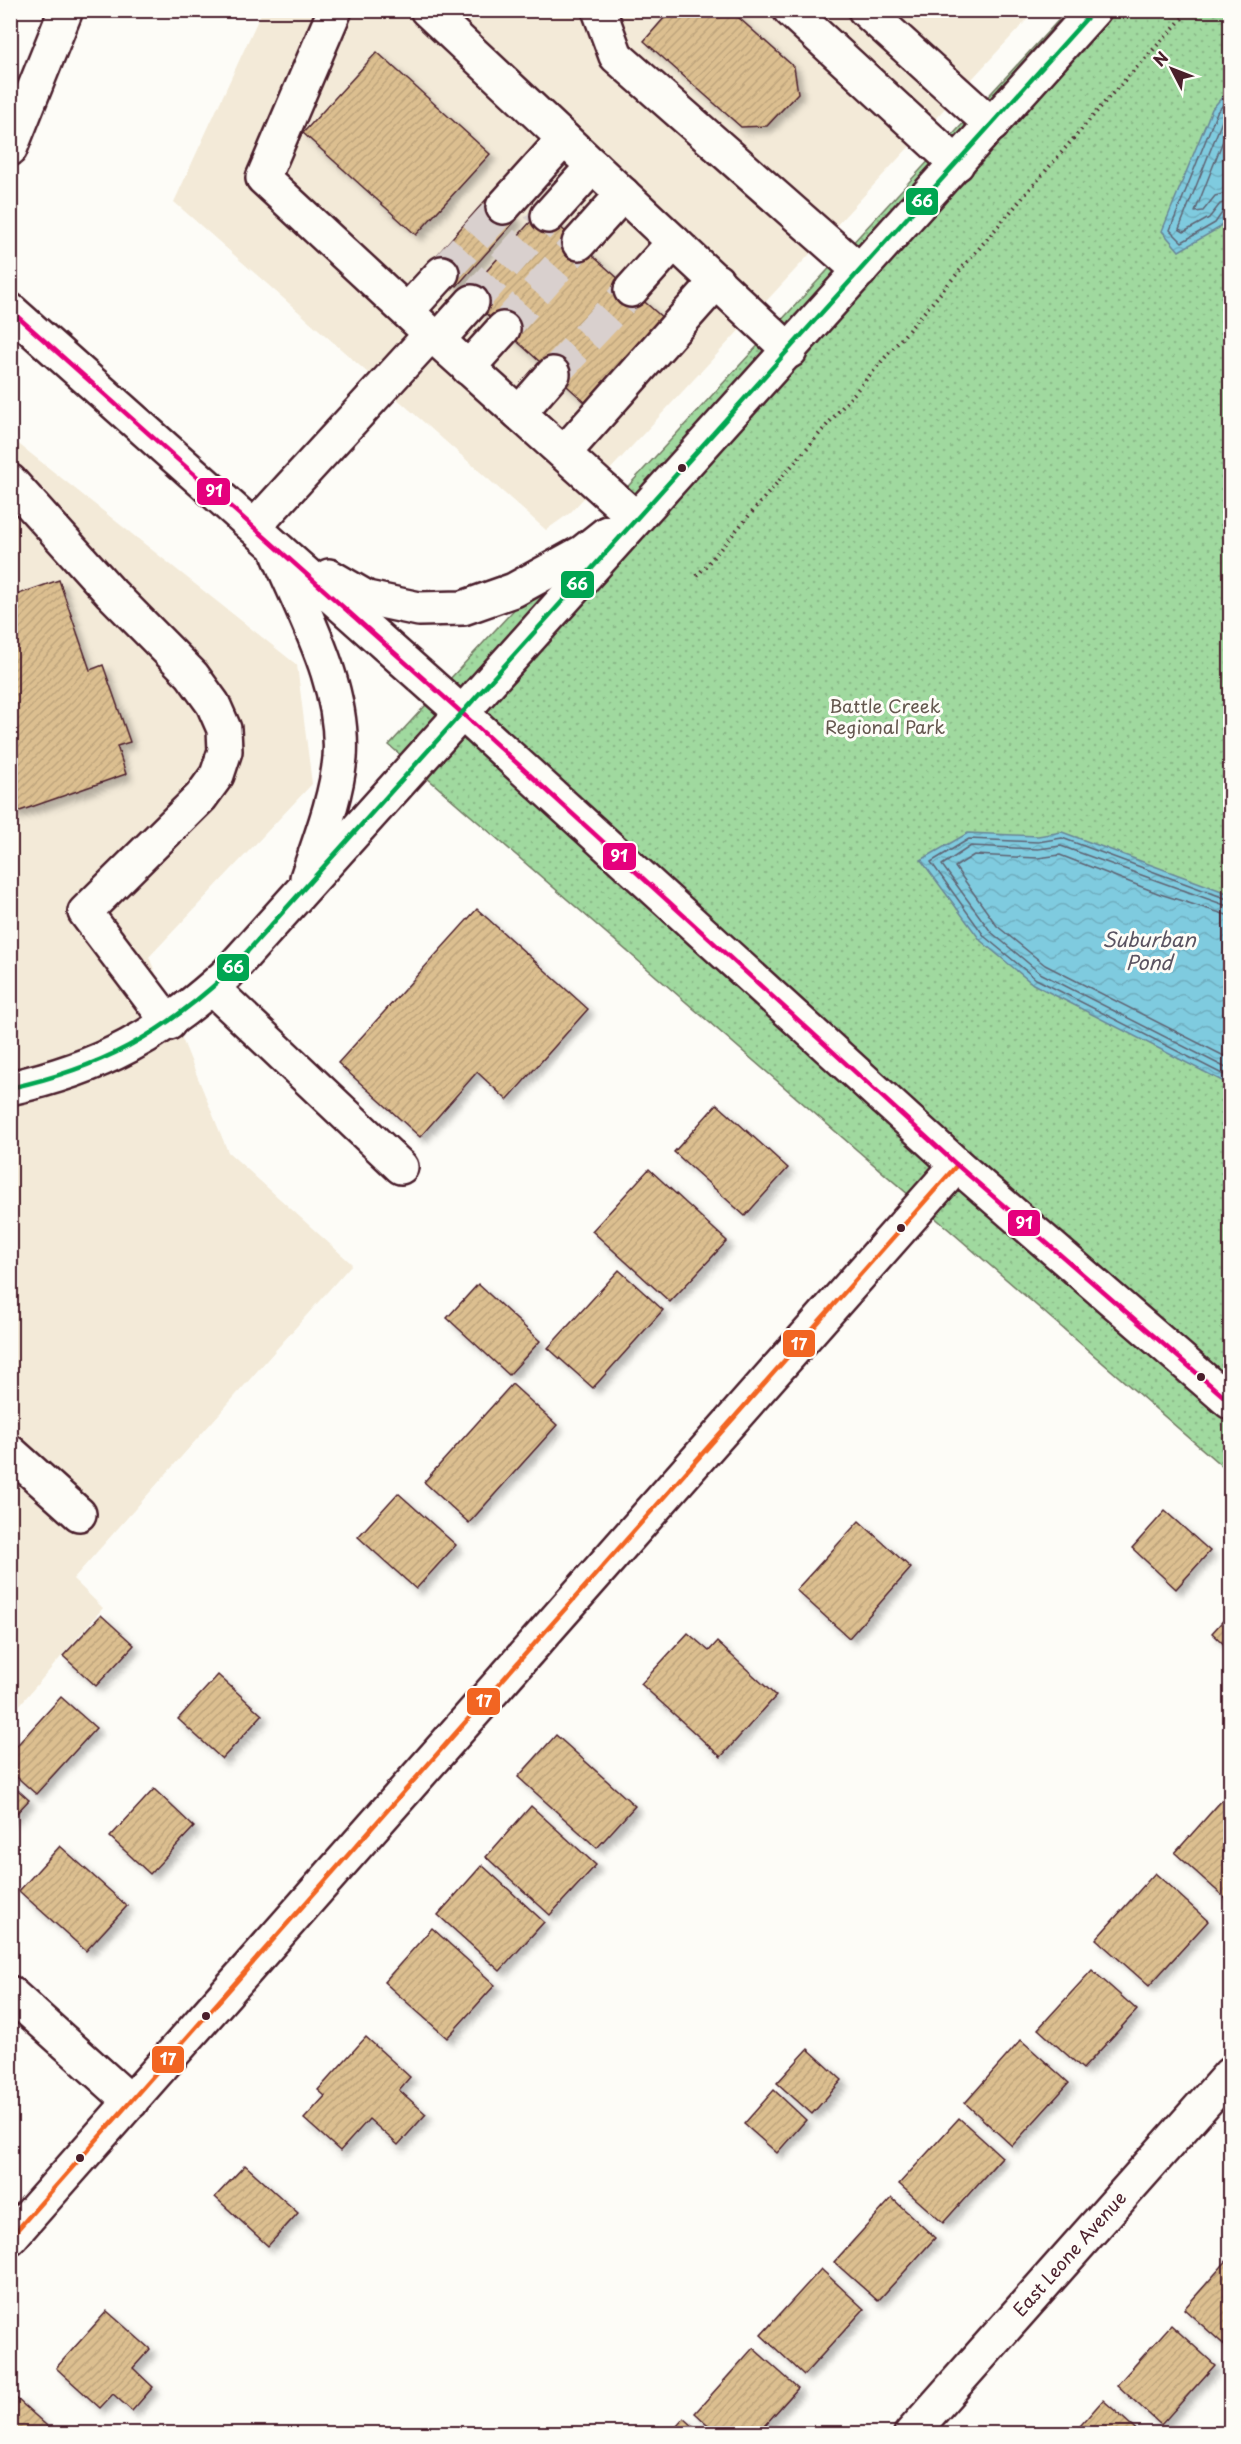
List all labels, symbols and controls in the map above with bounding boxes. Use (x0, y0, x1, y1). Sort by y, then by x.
north arrow (1142, 39, 1202, 99)
text: N (1147, 46, 1173, 71)
line badge: 66 (905, 187, 939, 216)
text: 66 (911, 188, 933, 212)
unlabelled marker (676, 462, 688, 474)
line badge: 91 (196, 477, 231, 506)
text: 91 (205, 478, 223, 502)
line badge: 66 (560, 570, 595, 599)
text: 66 (566, 571, 588, 595)
park label: Battle Creek Regional Park (825, 692, 945, 740)
line badge: 91 (602, 842, 637, 871)
text: 91 (610, 843, 628, 867)
water label: Suburban Pond (1102, 924, 1197, 977)
line badge: 66 (216, 953, 250, 982)
text: 66 (222, 954, 244, 978)
line badge: 91 (1007, 1209, 1041, 1237)
text: 91 (1015, 1210, 1033, 1234)
unlabelled marker (895, 1222, 907, 1234)
line badge: 17 (782, 1329, 816, 1358)
text: 17 (791, 1331, 808, 1355)
unlabelled marker (1195, 1371, 1207, 1383)
line badge: 17 (466, 1687, 501, 1716)
text: 17 (476, 1688, 493, 1712)
unlabelled marker (200, 2010, 212, 2022)
line badge: 17 (151, 2045, 185, 2074)
text: 17 (160, 2046, 177, 2070)
unlabelled marker (74, 2152, 86, 2164)
street label: East Leone Avenue (1006, 2185, 1132, 2322)

